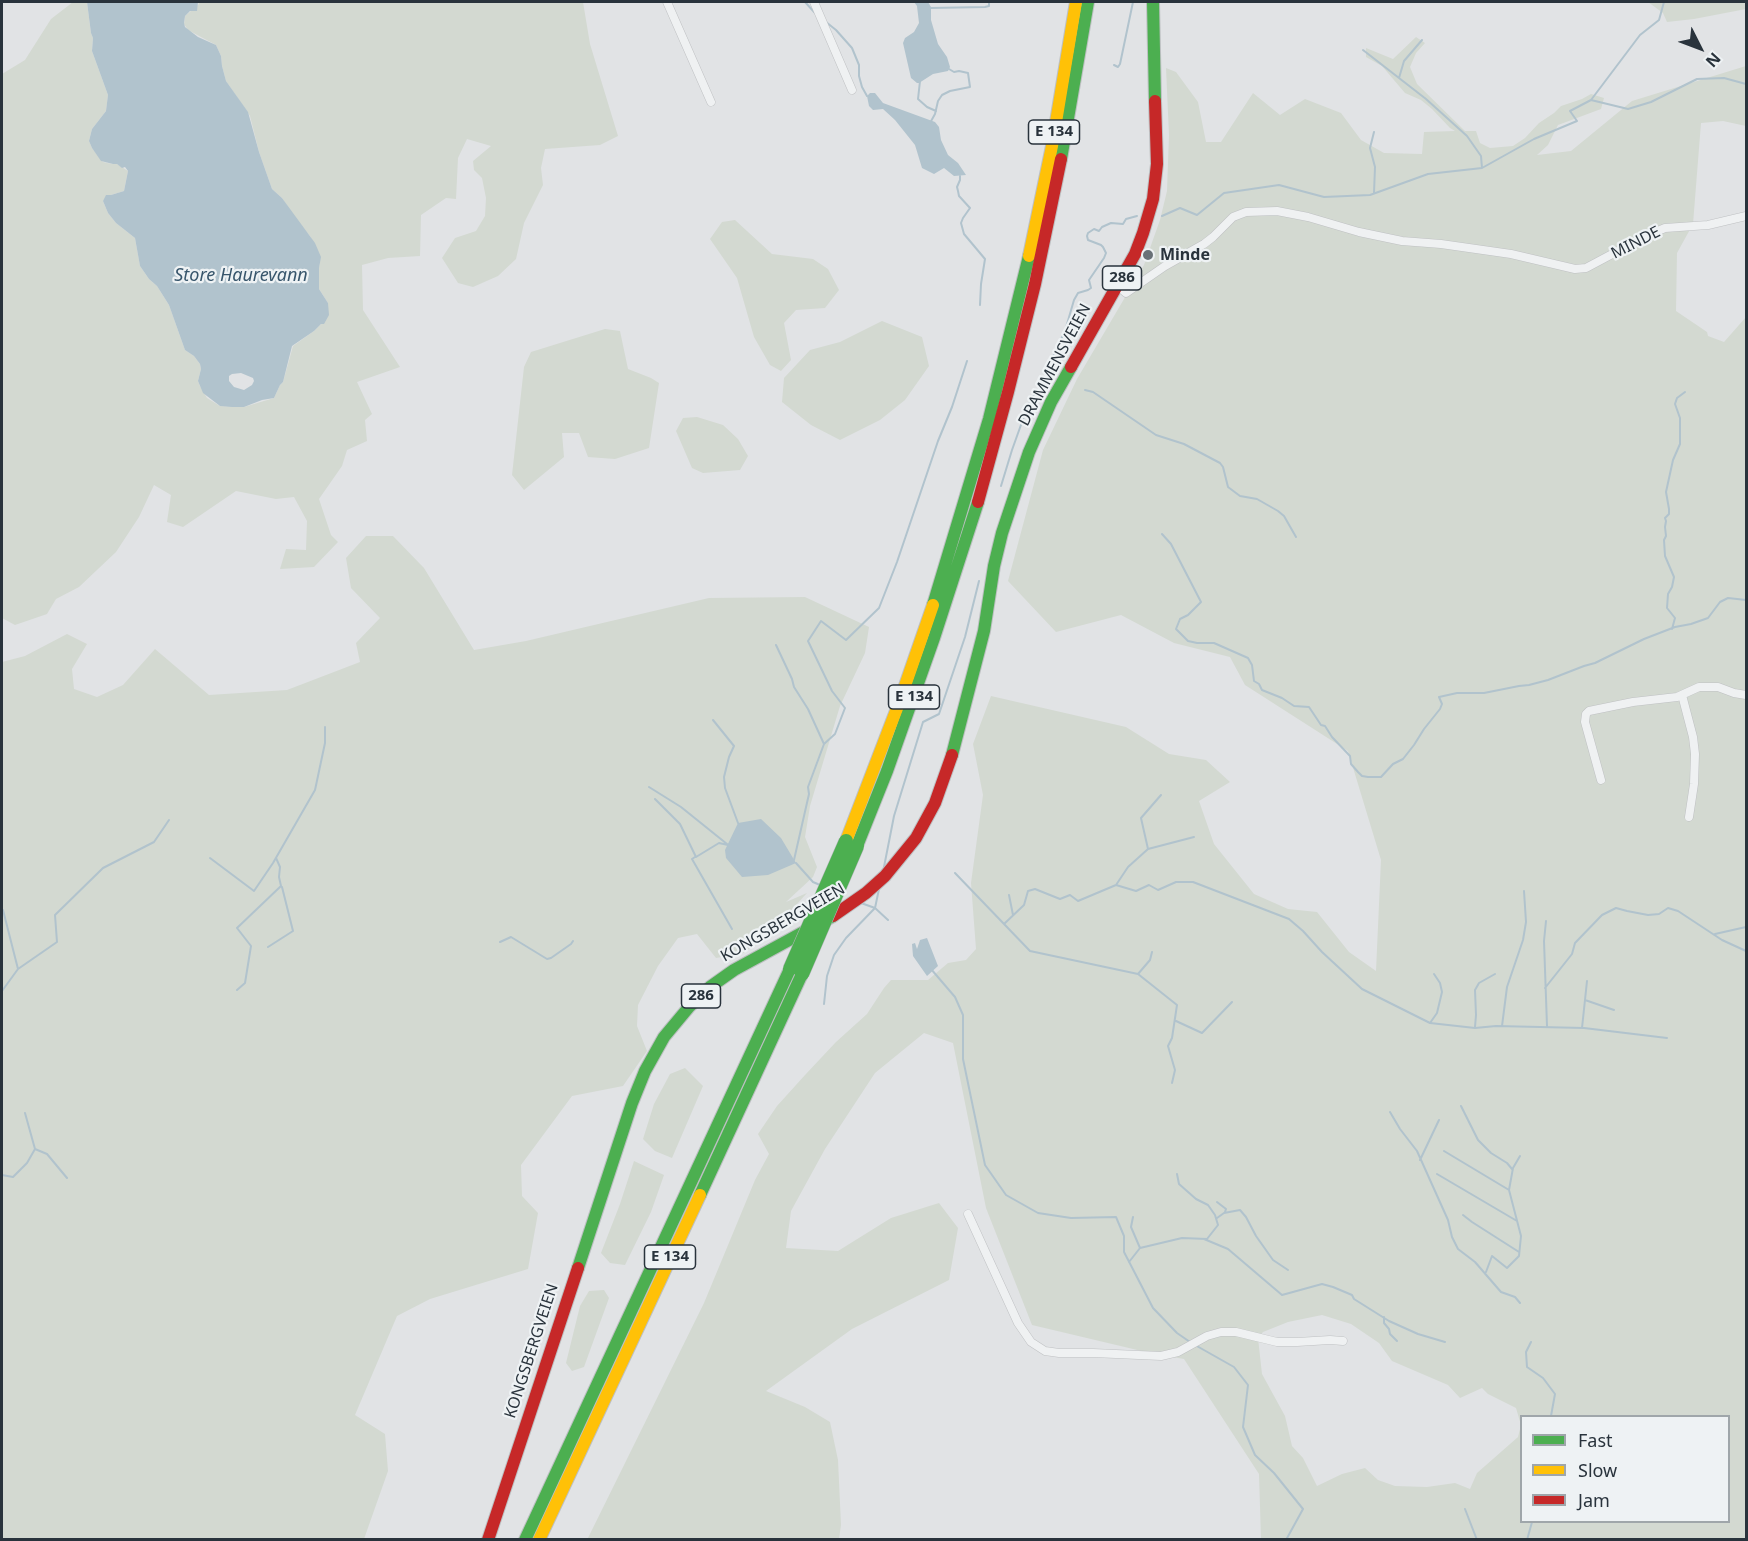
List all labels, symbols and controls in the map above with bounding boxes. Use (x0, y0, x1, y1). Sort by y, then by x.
north arrow (1670, 18, 1730, 78)
text: N (1701, 48, 1726, 72)
road number: E 134 (1028, 120, 1080, 144)
street label: MINDE (1608, 222, 1664, 264)
place label: Minde (1160, 245, 1210, 265)
marker: Minde (1141, 248, 1155, 262)
water label: Store Haurevann (174, 265, 308, 287)
road number: 286 (1102, 266, 1142, 290)
street label: DRAMMENSVEIEN (1015, 301, 1095, 429)
road number: E 134 (888, 685, 940, 709)
street label: KONGSBERGVEIEN (717, 880, 849, 966)
road number: 286 (682, 984, 720, 1008)
road number: E 134 (644, 1245, 696, 1269)
street label: KONGSBERGVEIEN (501, 1281, 563, 1421)
legend (1520, 1415, 1730, 1523)
text: Fast (1578, 1428, 1613, 1452)
text: Slow (1578, 1458, 1617, 1482)
text: Jam (1578, 1488, 1610, 1512)

